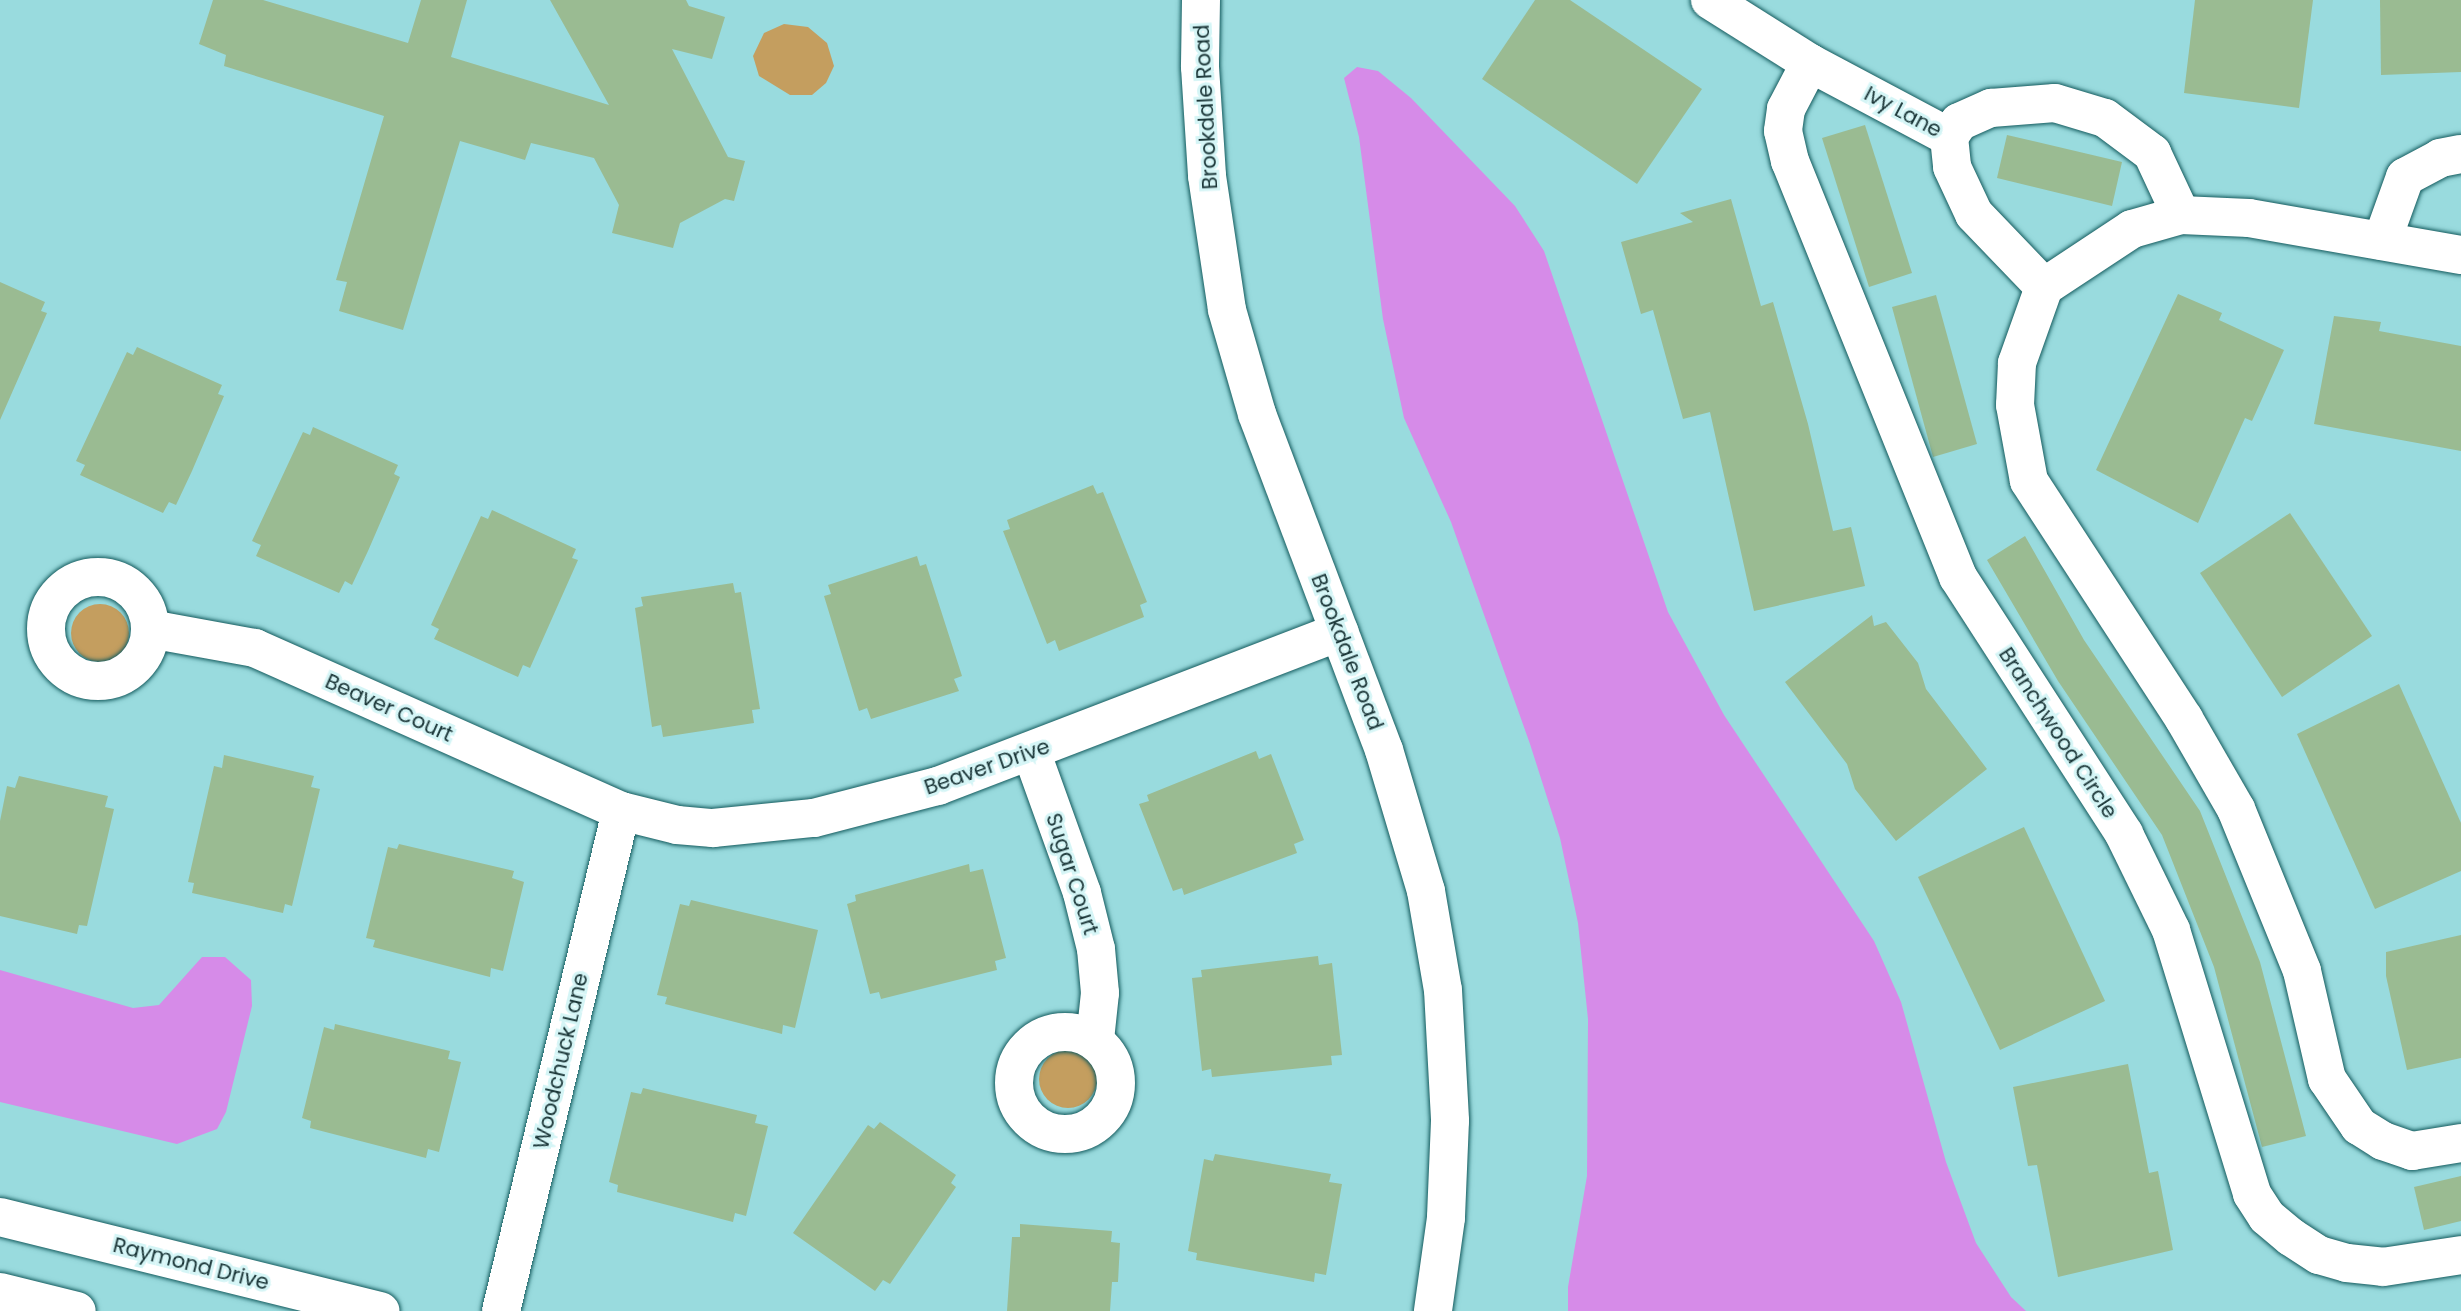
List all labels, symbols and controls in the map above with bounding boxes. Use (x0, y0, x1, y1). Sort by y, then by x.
street label: Brookdale Road (1189, 24, 1223, 190)
street label: Ivy Lane (1860, 81, 1946, 143)
street label: Brookdale Road (1306, 570, 1388, 734)
street label: Branchwood Circle (1993, 643, 2123, 823)
street label: Beaver Court (321, 669, 457, 747)
street label: Beaver Drive (921, 734, 1053, 800)
street label: Sugar Court (1041, 810, 1103, 938)
street label: Woodchuck Lane (528, 970, 594, 1152)
street label: Raymond Drive (110, 1232, 272, 1296)

